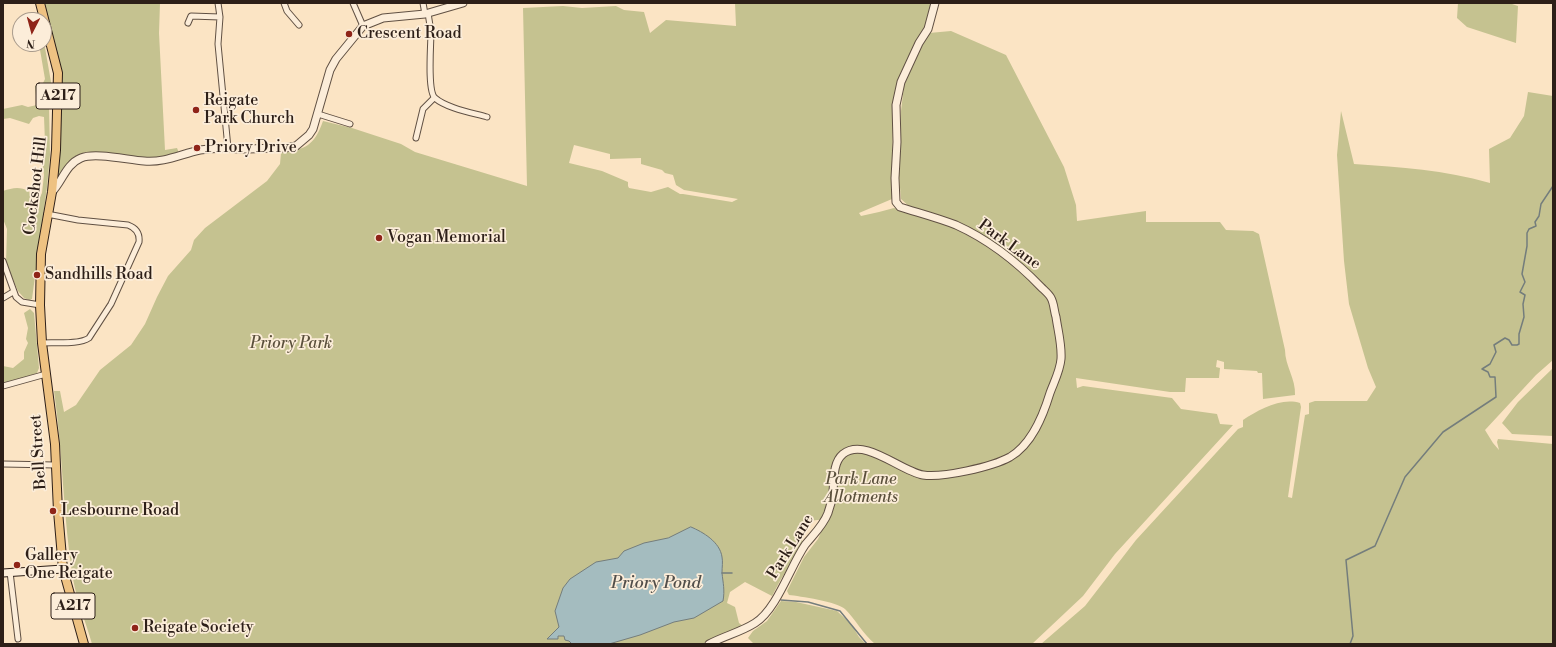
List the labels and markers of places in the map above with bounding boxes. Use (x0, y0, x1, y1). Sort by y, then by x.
place label: Crescent Road (357, 24, 462, 44)
marker: Crescent Road (344, 29, 354, 39)
place label: Reigate Park Church (204, 91, 294, 129)
marker: Reigate Park Church (191, 105, 201, 115)
place label: Priory Drive (205, 138, 297, 158)
marker: Priory Drive (192, 143, 202, 153)
place label: Vogan Memorial (387, 228, 506, 248)
marker: Vogan Memorial (374, 233, 384, 243)
place label: Sandhills Road (45, 265, 153, 285)
marker: Sandhills Road (32, 270, 42, 280)
place label: Lesbourne Road (61, 501, 179, 521)
marker: Lesbourne Road (48, 506, 58, 516)
place label: Gallery One Reigate (25, 546, 113, 584)
marker: Gallery One Reigate (12, 560, 22, 570)
place label: Reigate Society (143, 618, 254, 638)
marker: Reigate Society (130, 623, 140, 633)

